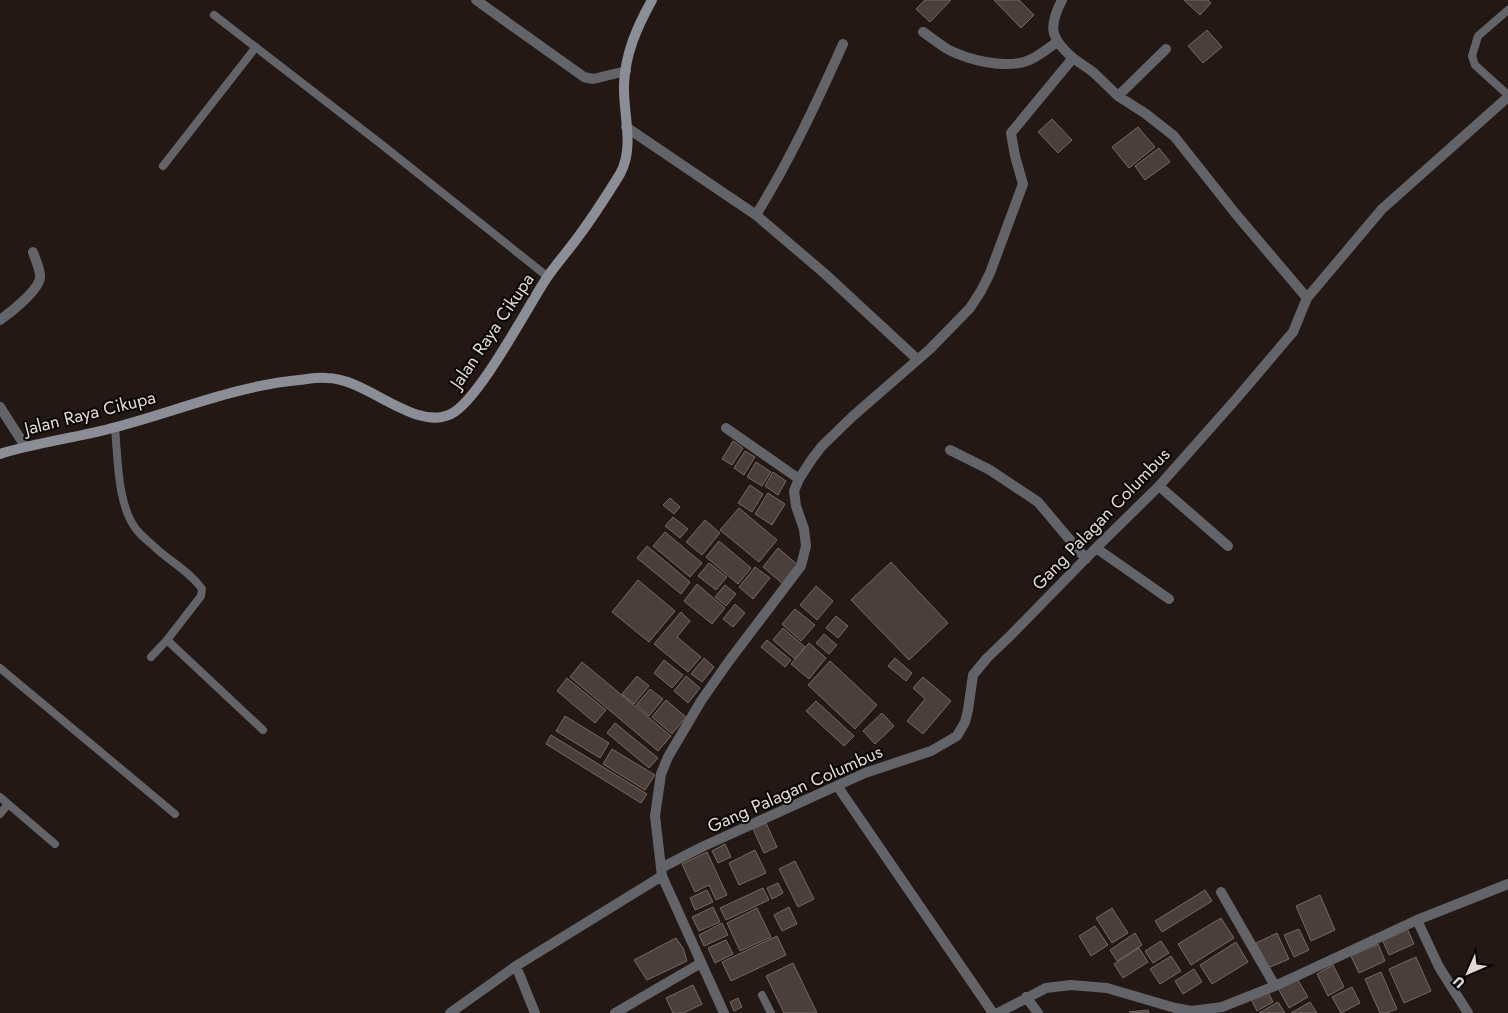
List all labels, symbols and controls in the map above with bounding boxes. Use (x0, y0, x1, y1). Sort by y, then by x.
street label: Jalan Raya Cikupa (443, 268, 540, 396)
street label: Jalan Raya Cikupa (20, 384, 158, 442)
street label: Gang Palagan Columbus (1026, 442, 1176, 596)
street label: Gang Palagan Columbus (703, 739, 887, 839)
north arrow (1443, 948, 1493, 998)
text: U (1448, 972, 1469, 993)

